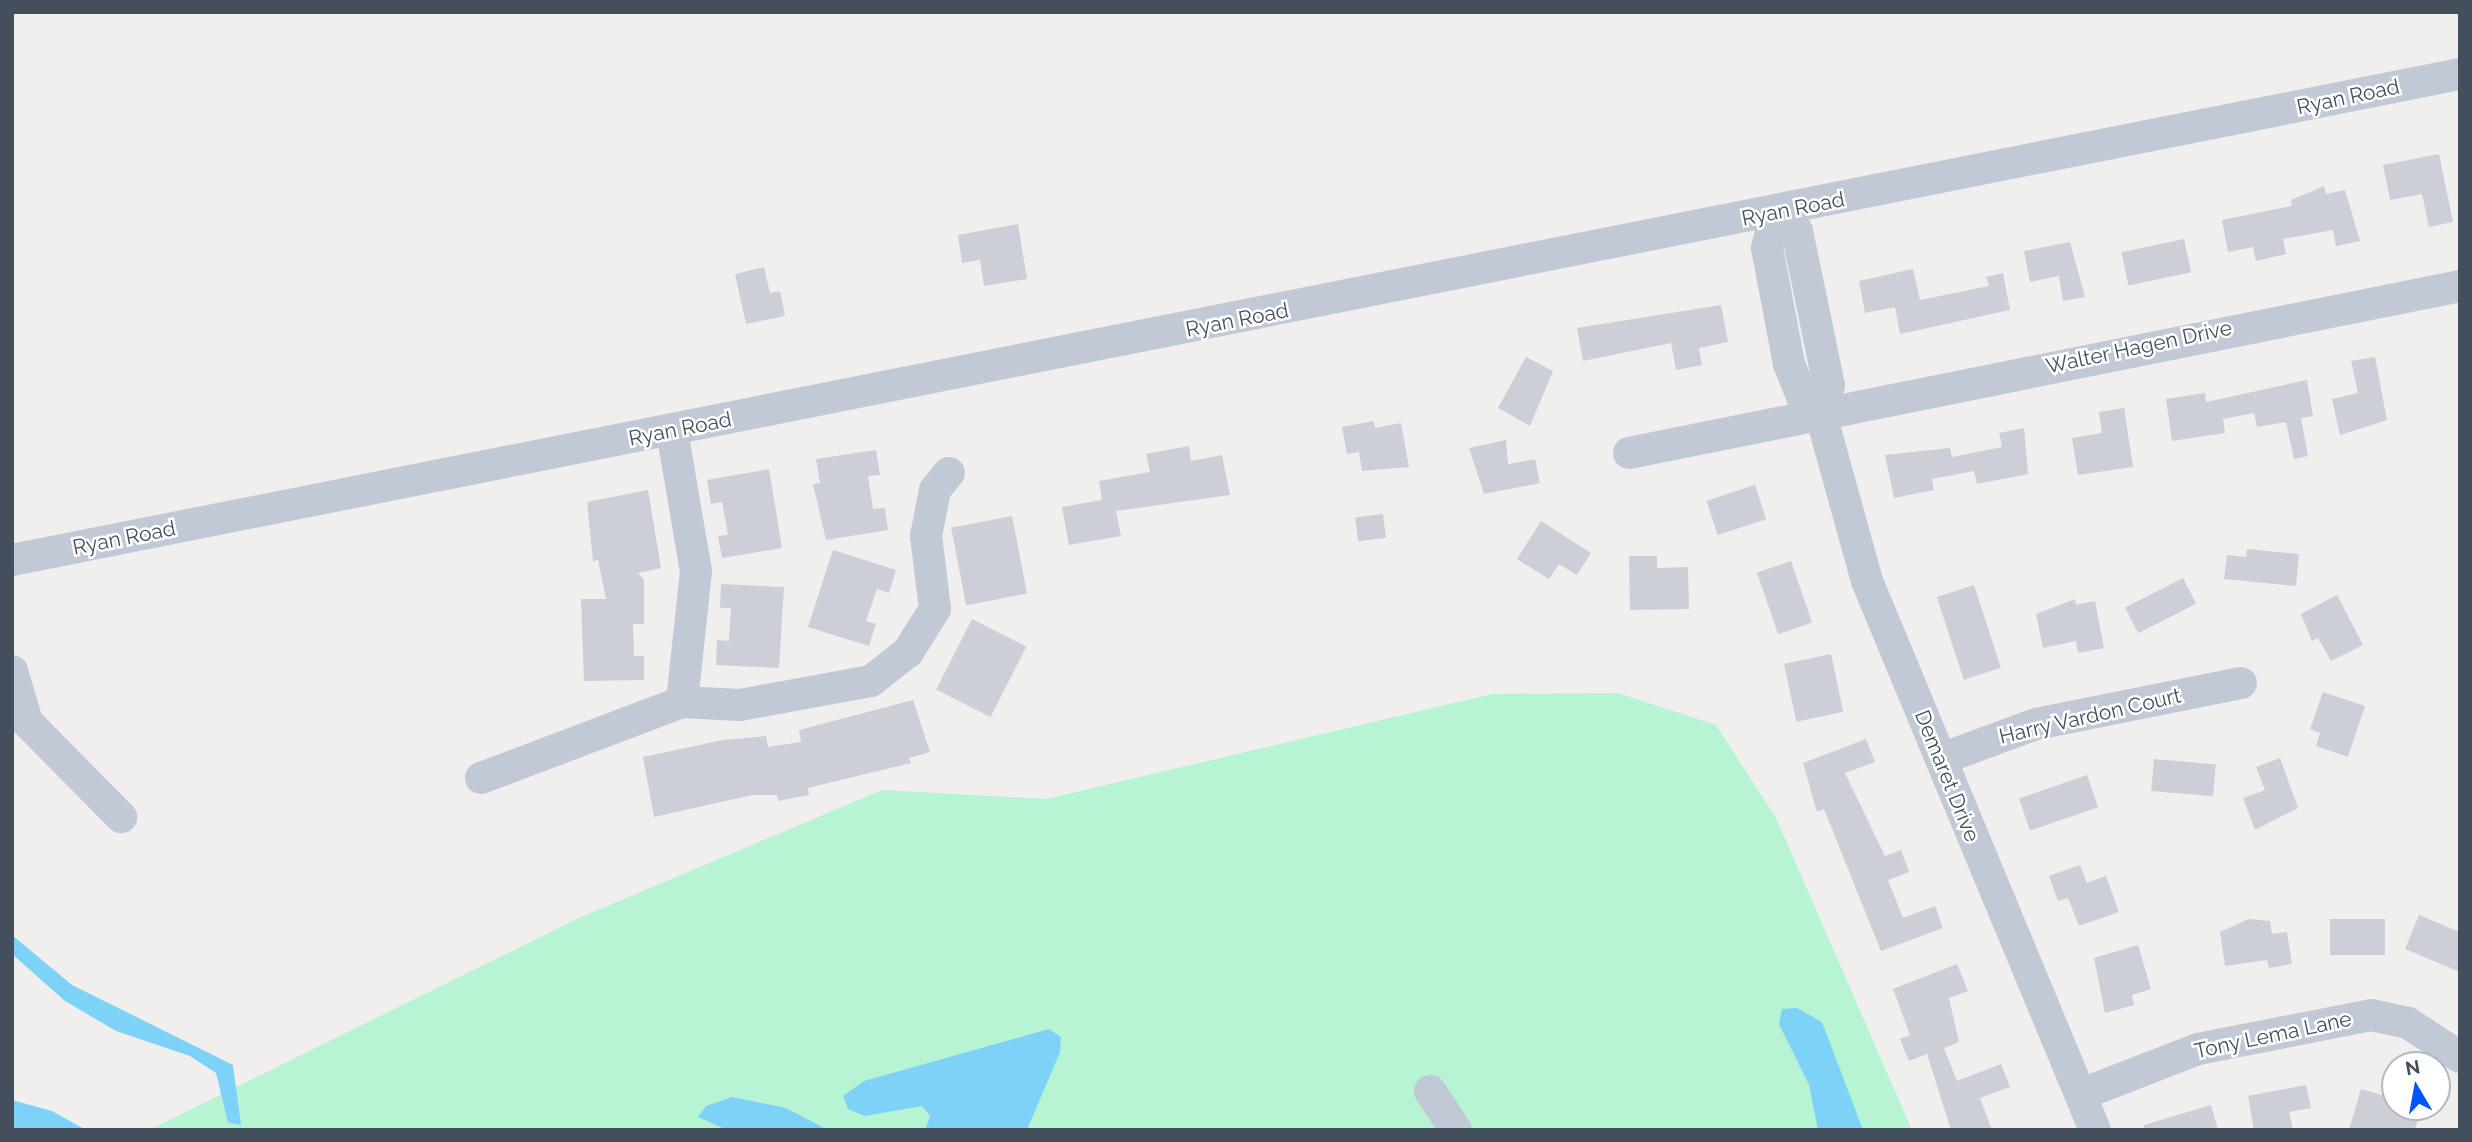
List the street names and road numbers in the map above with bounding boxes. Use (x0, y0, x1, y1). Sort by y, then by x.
street label: Ryan Road (2294, 74, 2402, 120)
street label: Ryan Road (1739, 187, 1847, 231)
street label: Ryan Road (1183, 298, 1291, 342)
street label: Walter Hagen Drive (2044, 315, 2234, 379)
street label: Ryan Road (626, 407, 734, 451)
street label: Ryan Road (70, 516, 178, 560)
street label: Harry Vardon Court (1996, 683, 2184, 749)
street label: Demaret Drive (1909, 706, 1985, 846)
street label: Tony Lema Lane (2192, 1006, 2354, 1064)

